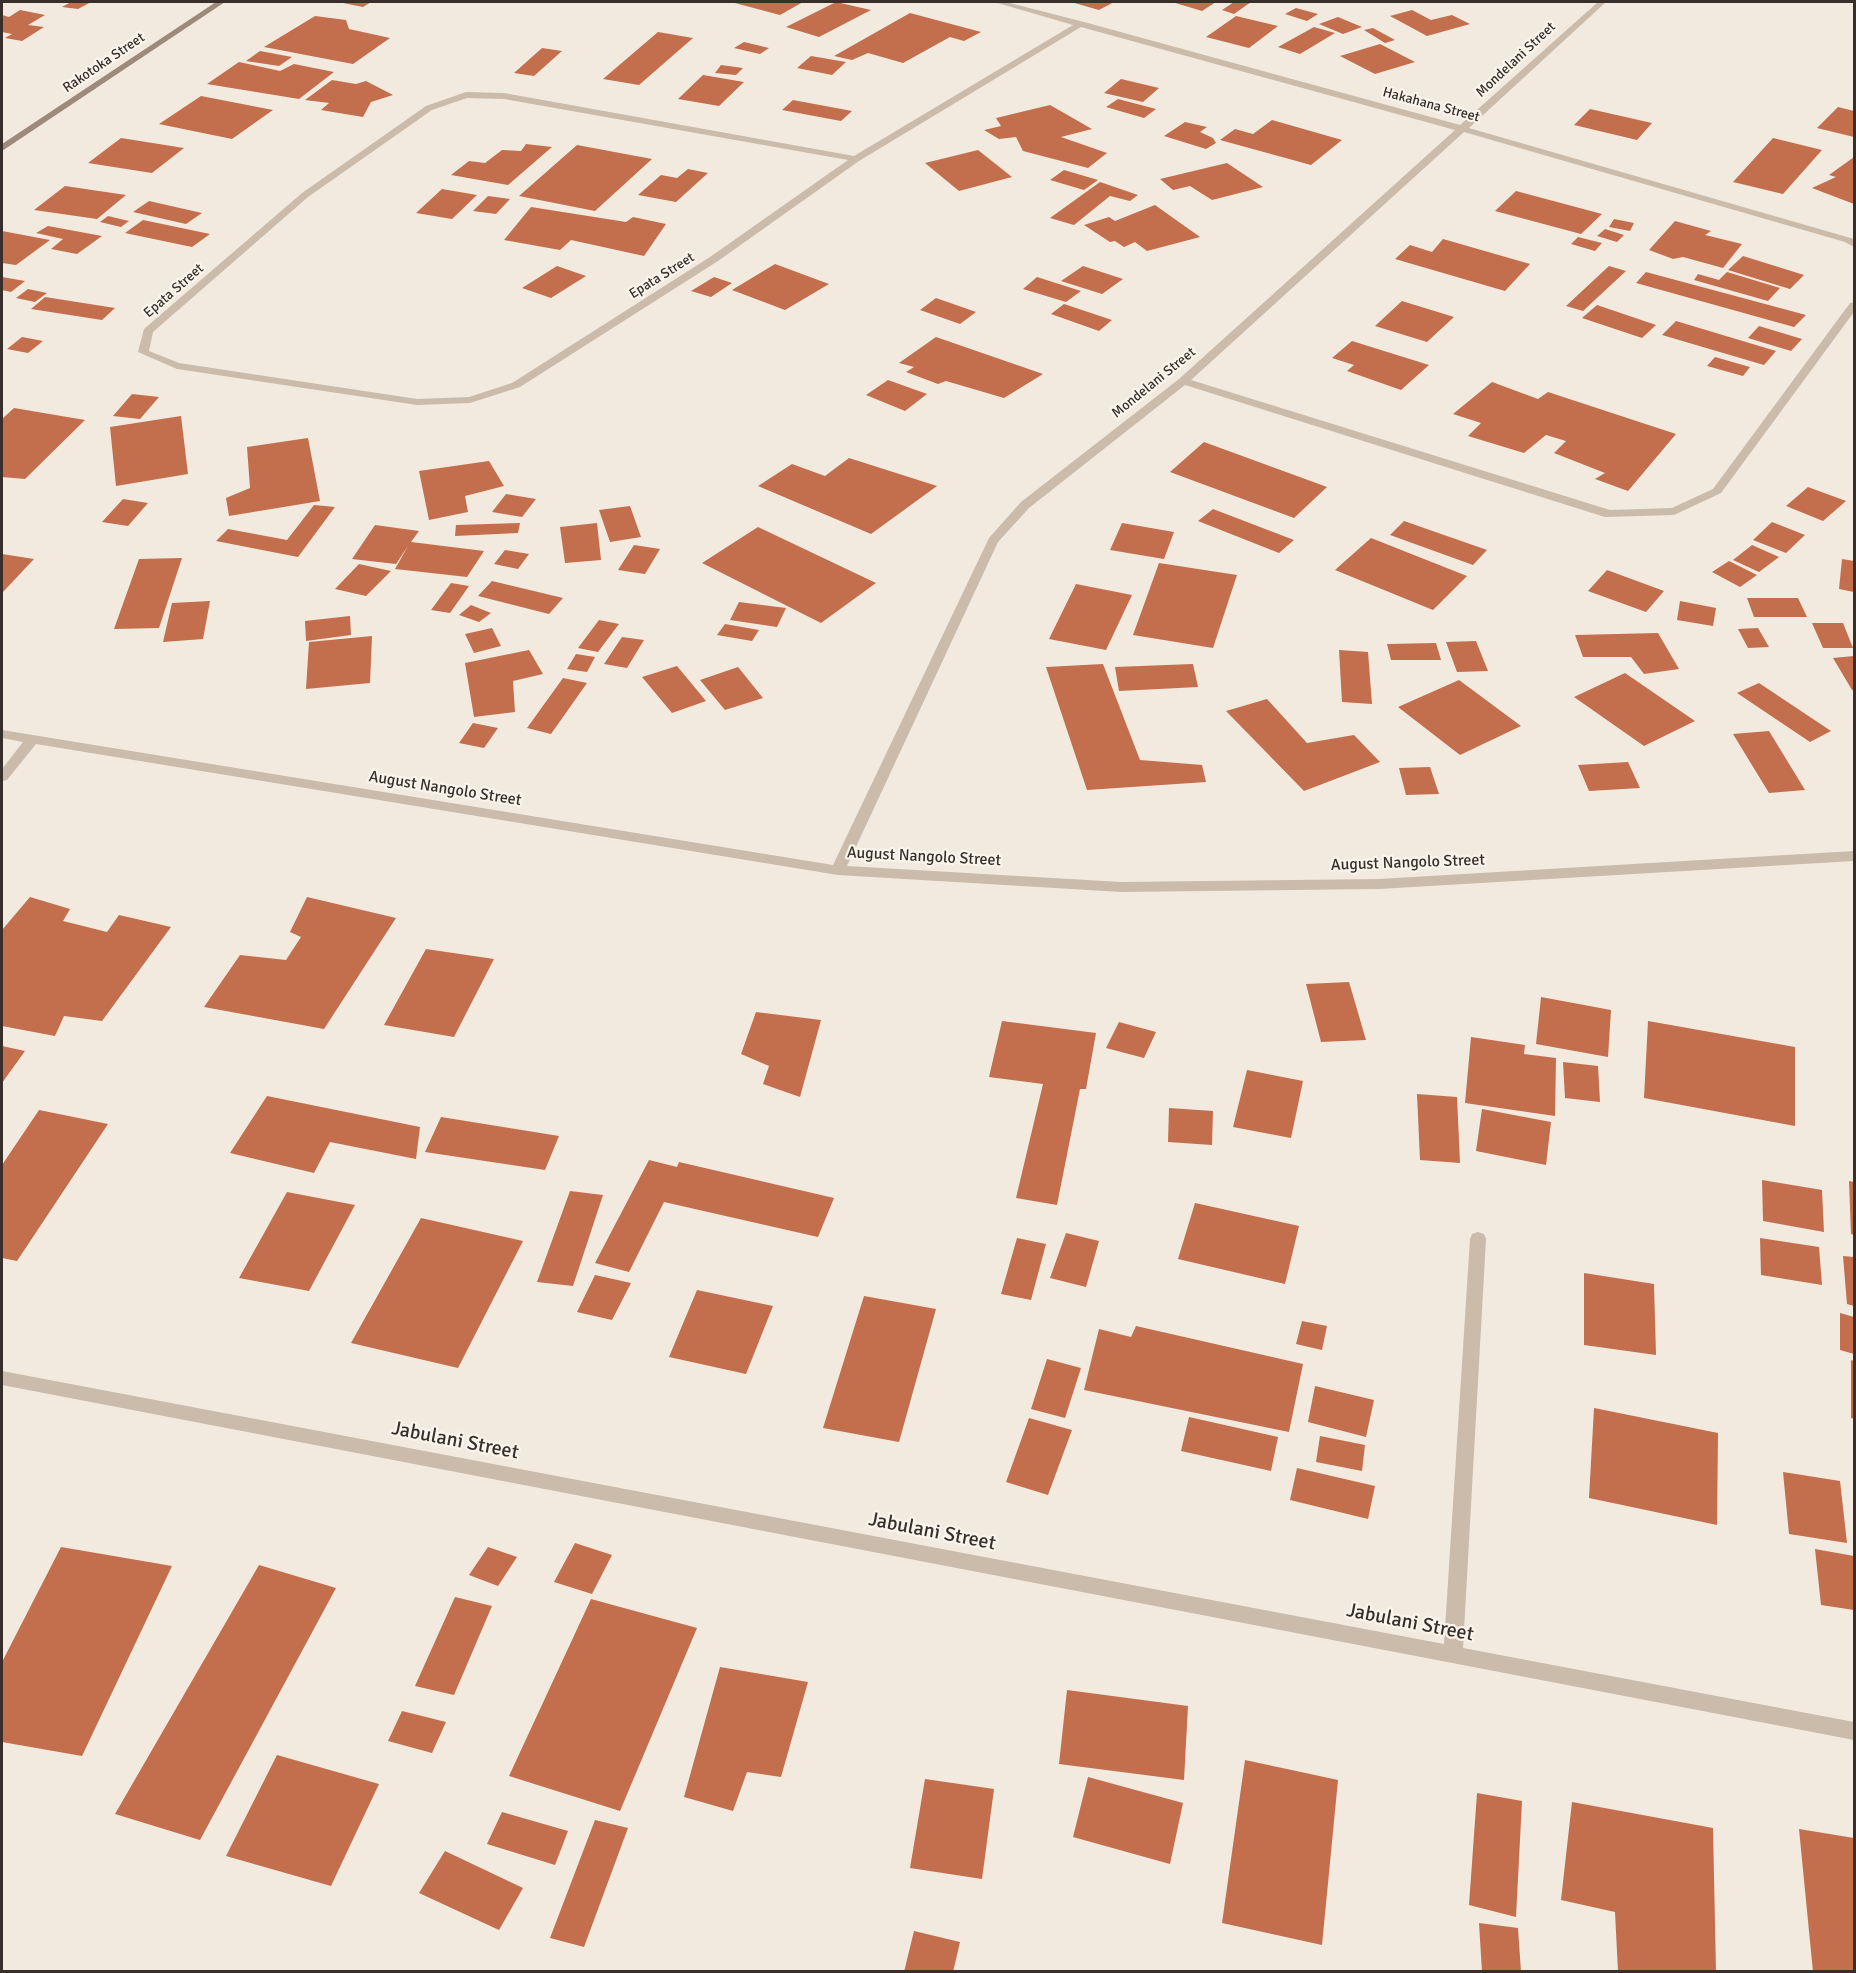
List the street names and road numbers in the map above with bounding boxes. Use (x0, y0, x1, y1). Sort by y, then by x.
street label: Mondelani Street (1473, 19, 1559, 101)
street label: Rakotoka Street (60, 29, 148, 97)
street label: Hakahana Street (1381, 84, 1481, 126)
street label: Epata Street (626, 249, 698, 303)
street label: Epata Street (141, 260, 207, 322)
street label: Mondelani Street (1109, 344, 1199, 422)
street label: August Nangolo Street (367, 767, 523, 811)
street label: August Nangolo Street (846, 843, 1002, 871)
street label: August Nangolo Street (1331, 851, 1485, 875)
street label: Jabulani Street (389, 1417, 521, 1465)
street label: Jabulani Street (866, 1508, 998, 1556)
street label: Jabulani Street (1344, 1599, 1476, 1647)

